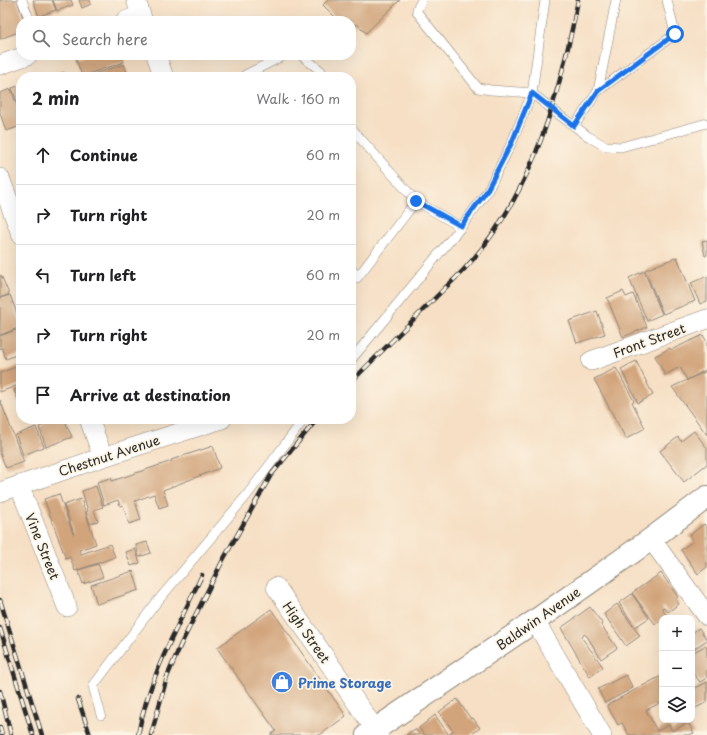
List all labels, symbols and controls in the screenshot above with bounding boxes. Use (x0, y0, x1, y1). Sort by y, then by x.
search box (16, 16, 356, 60)
route start (666, 25, 684, 43)
icon: search (30, 27, 52, 49)
text: Search here (62, 27, 148, 50)
text: 2 min (32, 85, 79, 111)
text: Walk · 160 m (257, 89, 340, 108)
text: Continue (70, 143, 138, 166)
icon: ahead (32, 144, 54, 166)
text: 60 m (306, 145, 340, 164)
route end (407, 192, 425, 210)
text: Turn right (70, 203, 147, 226)
icon: right (32, 204, 54, 226)
text: 20 m (306, 205, 340, 224)
text: Turn left (70, 263, 136, 286)
icon: left (32, 264, 54, 286)
text: 60 m (306, 265, 340, 284)
street label: Front Street (610, 318, 688, 362)
text: Turn right (70, 323, 147, 346)
icon: right (32, 324, 54, 346)
text: 20 m (306, 325, 340, 344)
text: Arrive at destination (70, 383, 231, 406)
icon: arrive (32, 384, 54, 406)
street label: Chestnut Avenue (56, 430, 162, 480)
street label: Vine Street (21, 510, 65, 582)
street label: Baldwin Avenue (492, 582, 584, 654)
street label: High Street (279, 597, 335, 667)
map controls (659, 615, 695, 723)
button: + (659, 615, 695, 651)
button: − (659, 651, 695, 687)
shop icon: Prime Storage (269, 669, 295, 695)
place label: Prime Storage (298, 673, 391, 692)
button: layers (659, 687, 695, 723)

